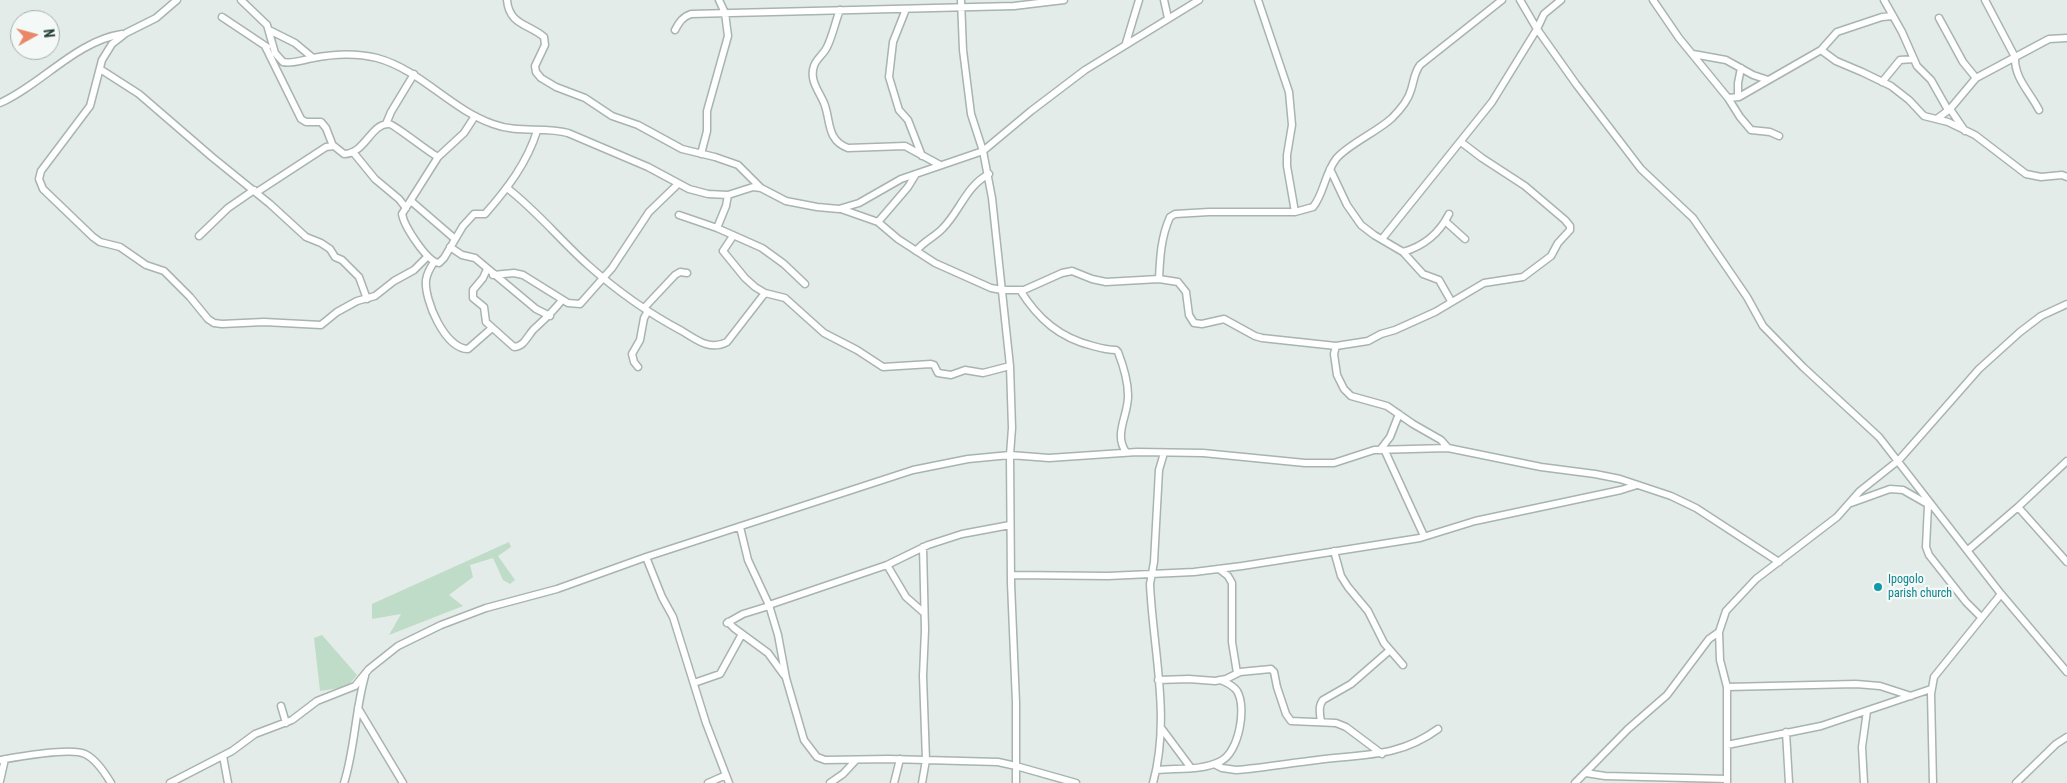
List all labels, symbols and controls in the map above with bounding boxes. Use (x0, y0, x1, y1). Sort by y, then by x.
north arrow (10, 10, 60, 60)
text: N (40, 28, 57, 39)
place label: Ipogolo parish church (1888, 573, 1952, 601)
marker: Ipogolo parish church (1872, 581, 1884, 593)

